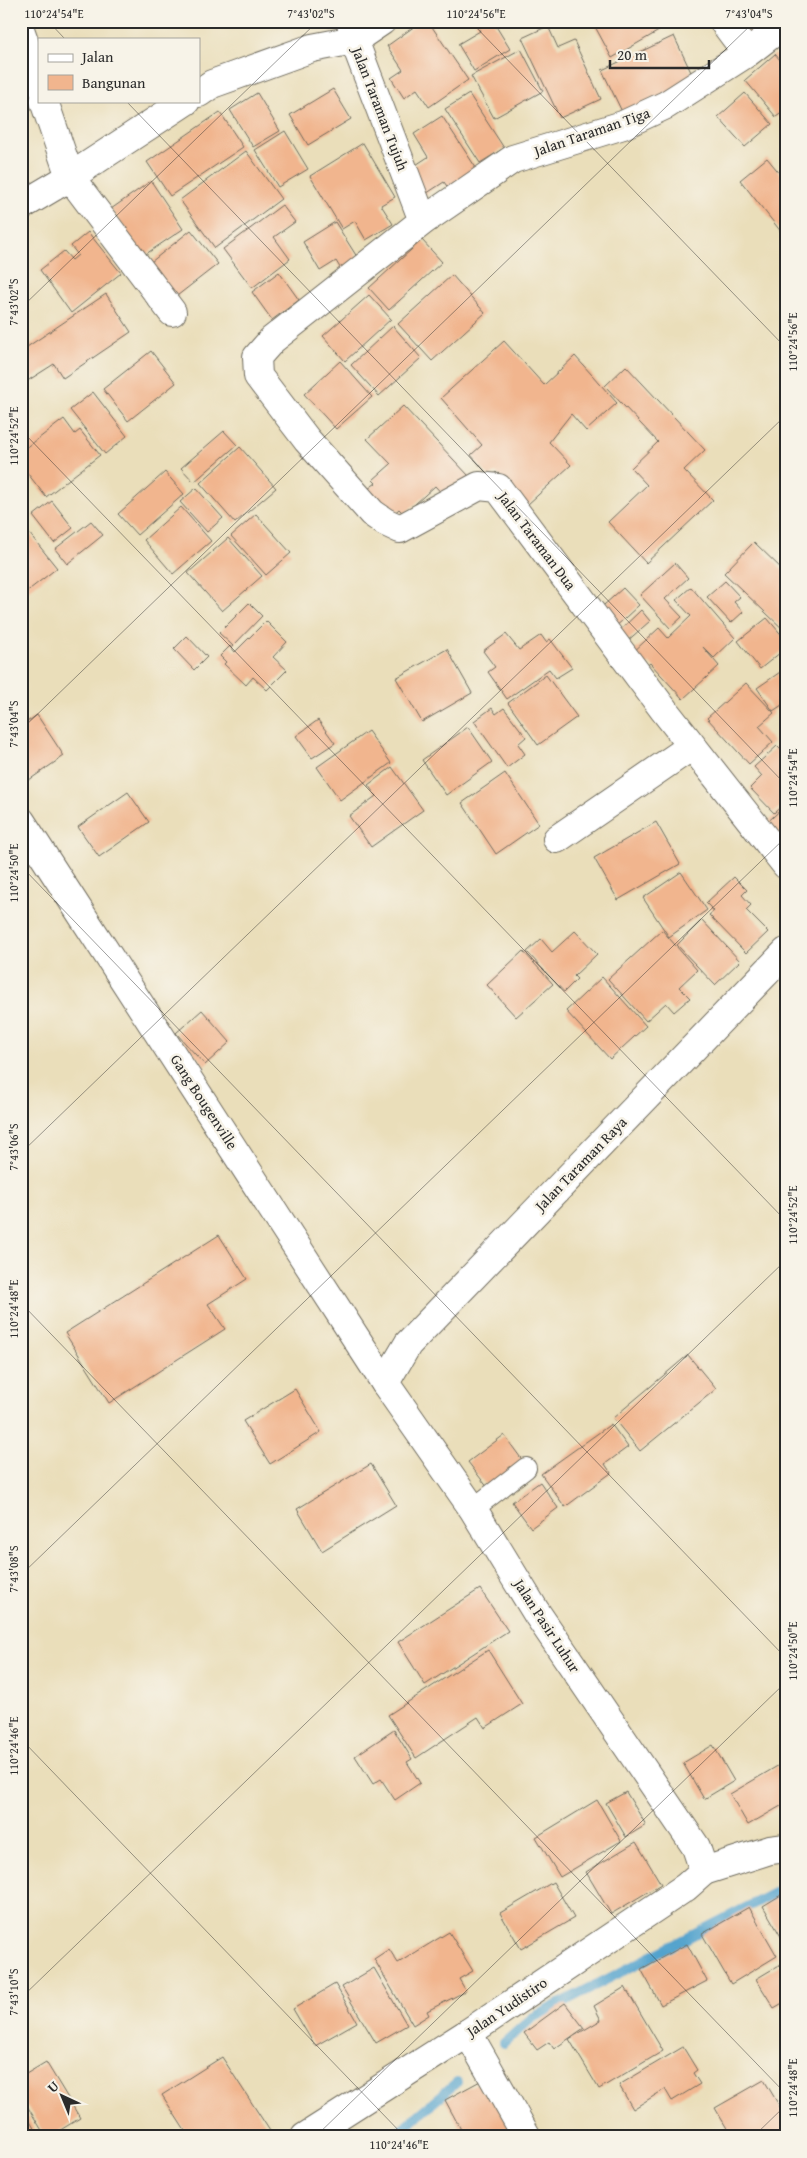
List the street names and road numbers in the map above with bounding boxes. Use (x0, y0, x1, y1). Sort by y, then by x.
street label: Jalan Taraman Tujuh (346, 42, 414, 174)
street label: Jalan Taraman Tiga (529, 102, 653, 162)
street label: Jalan Taraman Dua (492, 486, 581, 594)
street label: Gang Bougenville (166, 1050, 243, 1153)
street label: Jalan Taraman Raya (529, 1112, 631, 1217)
street label: Jalan Pasir Luhur (508, 1573, 586, 1677)
street label: Jalan Yudistiro (461, 1972, 552, 2042)

